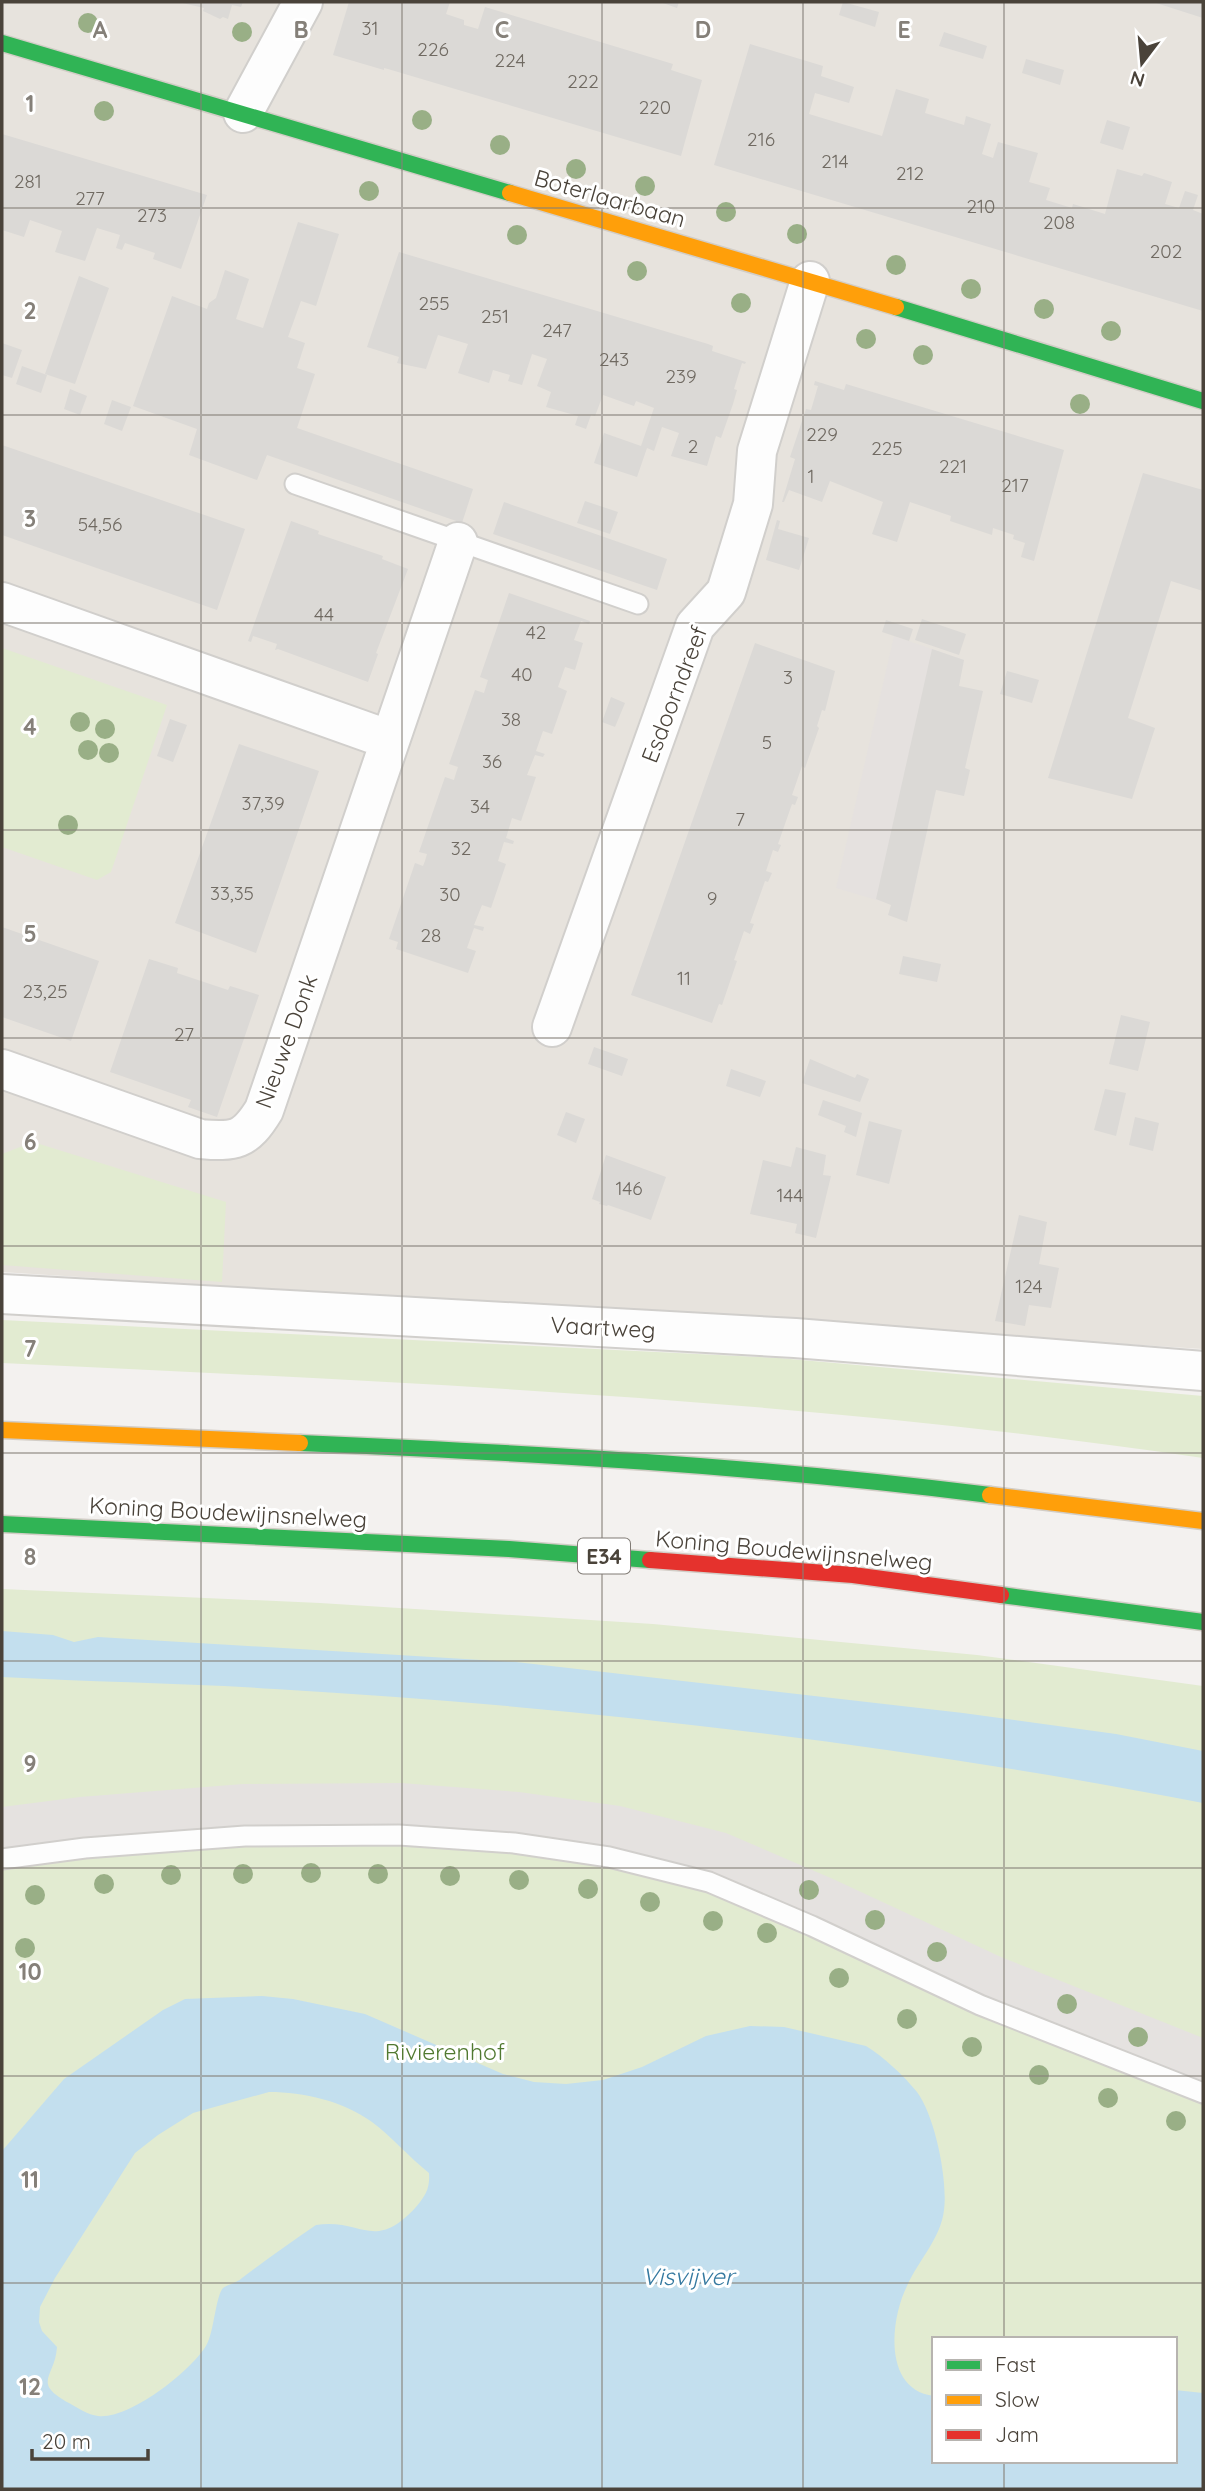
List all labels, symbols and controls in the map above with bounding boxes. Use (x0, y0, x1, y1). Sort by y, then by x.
text: A (93, 15, 108, 44)
text: B (293, 15, 309, 44)
text: C (495, 15, 509, 44)
text: D (695, 15, 711, 44)
text: E (897, 15, 911, 44)
house number: 31 (362, 16, 379, 40)
north arrow (1107, 28, 1177, 98)
house number: 226 (417, 37, 449, 61)
house number: 224 (495, 48, 525, 72)
text: N (1127, 66, 1147, 93)
house number: 222 (567, 69, 599, 93)
text: 1 (26, 89, 34, 118)
house number: 220 (639, 95, 671, 119)
house number: 216 (747, 127, 775, 151)
house number: 214 (821, 149, 849, 173)
house number: 212 (896, 161, 924, 185)
street label: Boterlaarbaan (531, 163, 689, 233)
house number: 281 (14, 169, 42, 193)
house number: 277 (75, 186, 105, 210)
house number: 210 (967, 194, 995, 218)
house number: 273 (137, 203, 167, 227)
house number: 208 (1043, 210, 1075, 234)
house number: 202 (1150, 239, 1182, 263)
house number: 255 (418, 291, 450, 315)
text: 2 (23, 296, 37, 325)
house number: 251 (481, 304, 509, 328)
house number: 247 (542, 318, 572, 342)
house number: 243 (599, 347, 629, 371)
house number: 239 (665, 364, 697, 388)
house number: 229 (806, 422, 838, 446)
house number: 2 (688, 434, 698, 458)
house number: 225 (871, 436, 903, 460)
house number: 221 (939, 454, 967, 478)
house number: 1 (807, 464, 815, 488)
house number: 217 (1001, 473, 1029, 497)
text: 3 (24, 504, 36, 533)
house number: 54,56 (78, 512, 122, 536)
house number: 44 (314, 602, 334, 626)
house number: 42 (526, 620, 546, 644)
street label: Esdoorndreef (635, 621, 713, 767)
house number: 40 (511, 662, 533, 686)
house number: 3 (783, 665, 793, 689)
house number: 38 (501, 707, 521, 731)
text: 4 (23, 712, 37, 741)
house number: 5 (762, 730, 772, 754)
house number: 36 (482, 749, 502, 773)
house number: 37,39 (241, 791, 285, 815)
house number: 34 (470, 794, 490, 818)
house number: 7 (735, 807, 745, 831)
house number: 32 (451, 836, 471, 860)
house number: 33,35 (210, 881, 254, 905)
house number: 30 (439, 882, 461, 906)
house number: 9 (707, 886, 717, 910)
text: 5 (23, 919, 37, 948)
house number: 28 (421, 923, 441, 947)
house number: 11 (677, 966, 691, 990)
street label: Nieuwe Donk (248, 970, 324, 1112)
house number: 23,25 (22, 979, 68, 1003)
house number: 27 (174, 1022, 194, 1046)
text: 6 (24, 1127, 36, 1156)
house number: 146 (616, 1176, 642, 1200)
house number: 144 (777, 1183, 803, 1207)
house number: 124 (1015, 1274, 1043, 1298)
street label: Vaartweg (550, 1310, 656, 1344)
text: 7 (24, 1334, 37, 1363)
street label: Koning Boudewijnsnelweg (88, 1490, 368, 1534)
street label: Koning Boudewijnsnelweg (654, 1523, 934, 1577)
road number: E34 (578, 1538, 630, 1574)
text: 8 (24, 1542, 36, 1571)
text: 9 (23, 1749, 37, 1778)
text: 10 (18, 1957, 42, 1986)
park label: Rivierenhof (385, 2037, 505, 2066)
text: 11 (21, 2165, 39, 2194)
water label: Visvijver (642, 2261, 737, 2291)
legend (932, 2337, 1177, 2463)
text: Fast (995, 2351, 1036, 2377)
text: 12 (19, 2372, 41, 2401)
text: Slow (995, 2386, 1040, 2412)
scale bar (32, 2418, 147, 2462)
text: Jam (995, 2421, 1039, 2447)
text: 20 m (42, 2428, 91, 2454)

